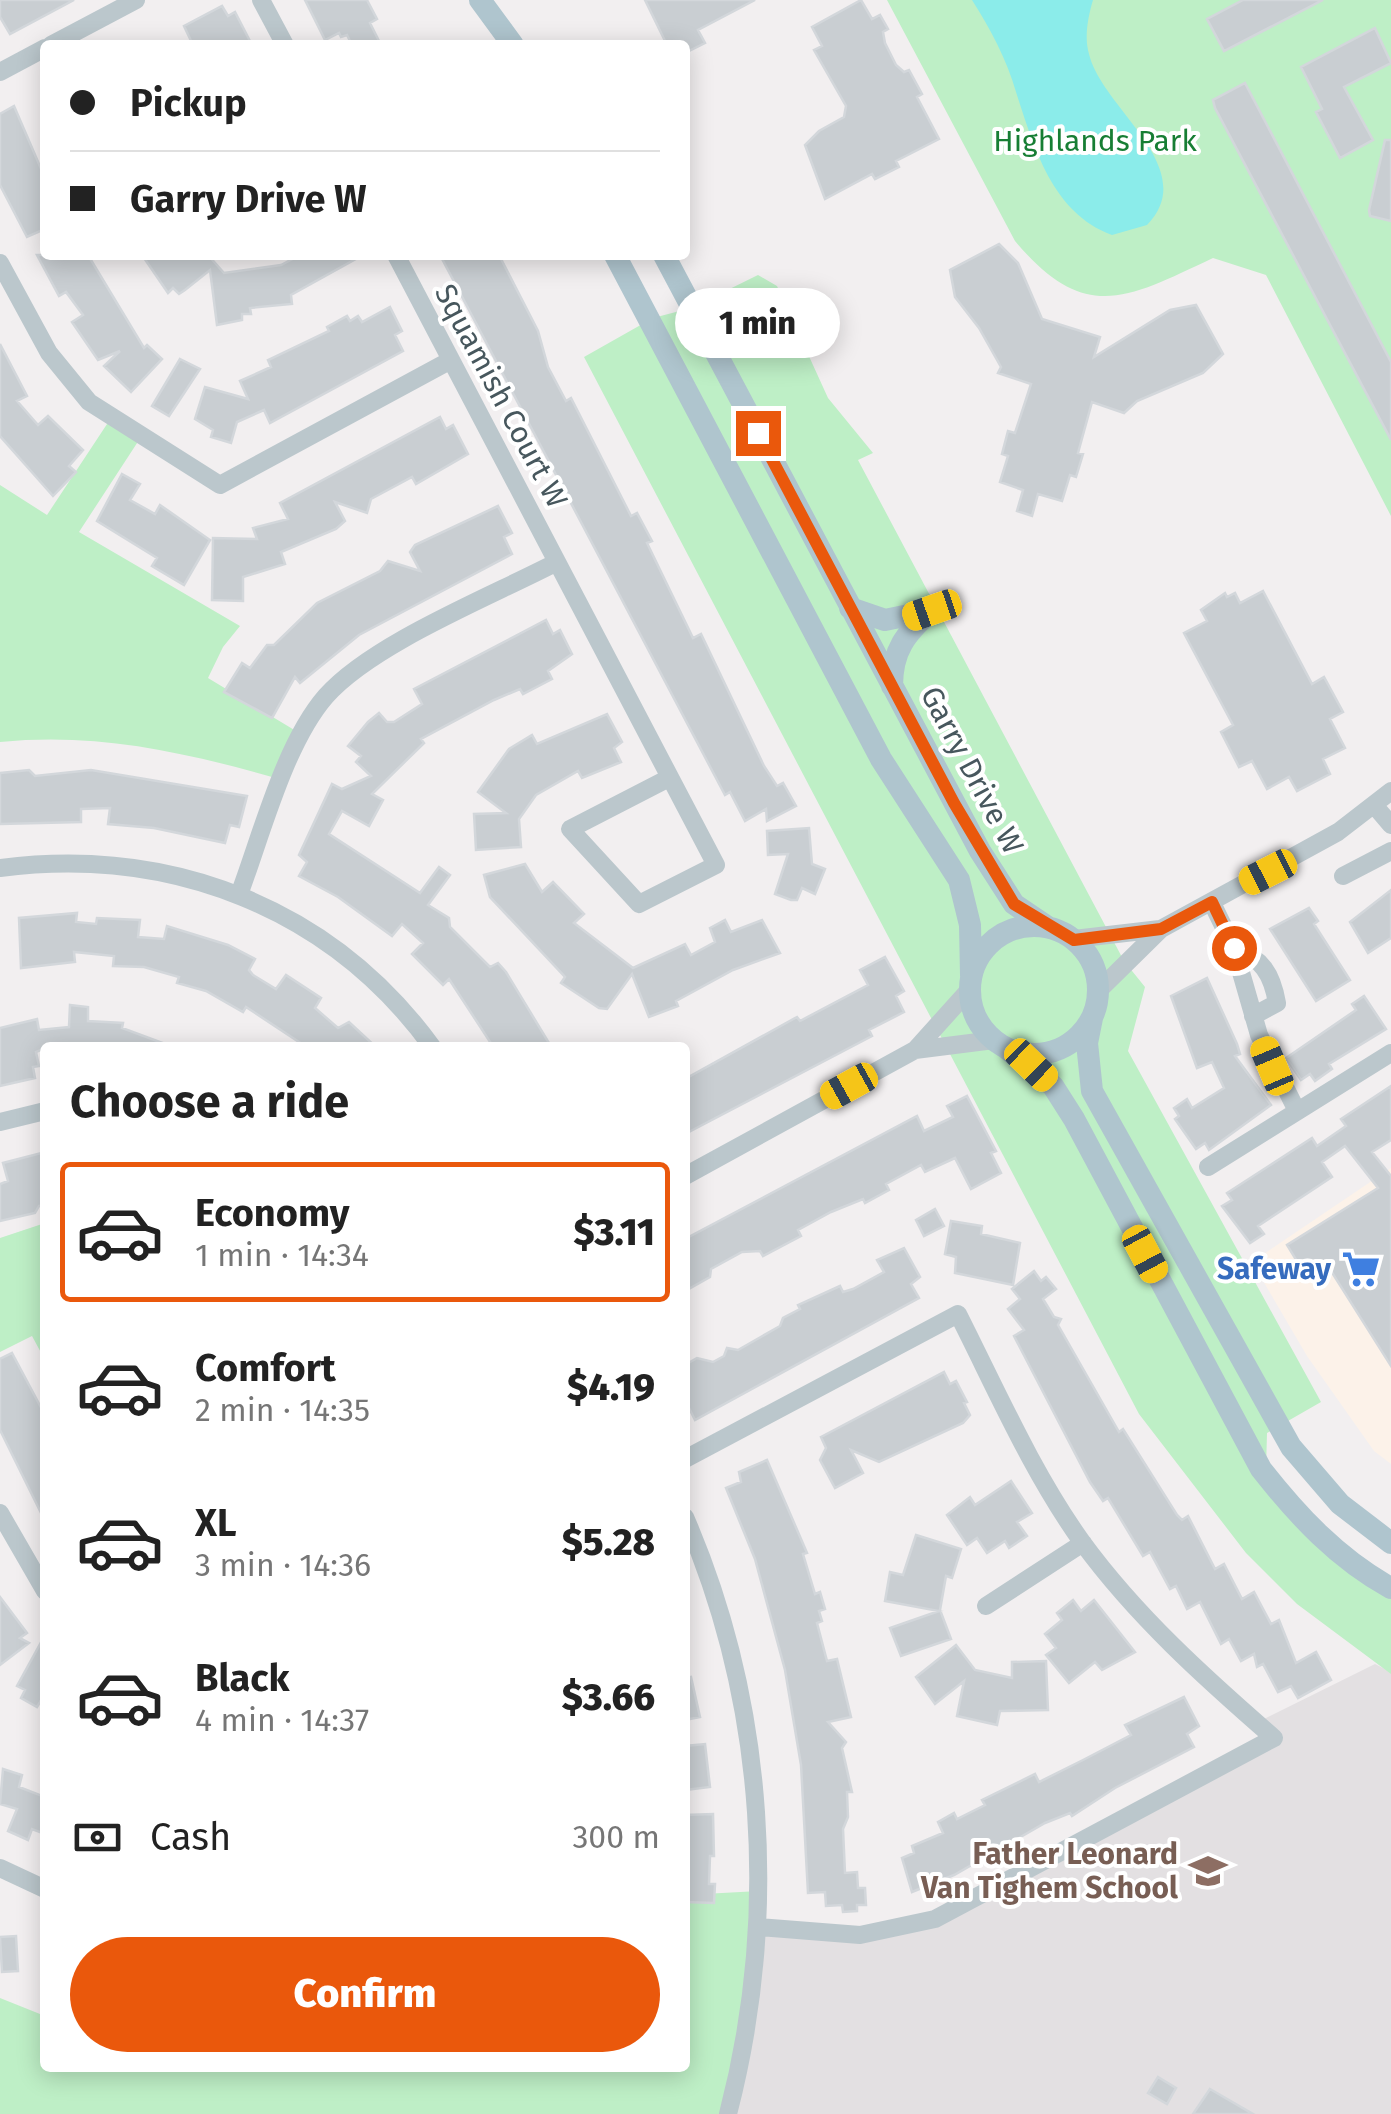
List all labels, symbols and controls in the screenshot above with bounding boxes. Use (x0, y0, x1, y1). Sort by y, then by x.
text: Pickup (130, 80, 247, 126)
park label: Highlands Park (993, 123, 1197, 159)
text: Garry Drive W (130, 176, 367, 222)
street label: Squamish Court W (427, 278, 575, 514)
callout: 1 min (676, 288, 840, 358)
text: 1 min (719, 304, 796, 342)
route end (736, 411, 781, 456)
car (899, 586, 965, 634)
street label: Garry Drive W (913, 680, 1031, 860)
car (1234, 845, 1302, 899)
route start (1212, 926, 1257, 971)
car (999, 1033, 1063, 1097)
car (1246, 1033, 1298, 1099)
car (815, 1058, 883, 1114)
text: Choose a ride (70, 1075, 349, 1129)
icon: car (75, 1187, 165, 1277)
text: Economy (195, 1190, 350, 1236)
text: $3.11 (573, 1209, 655, 1255)
car (1118, 1220, 1172, 1288)
text: 1 min · 14:34 (195, 1236, 369, 1274)
supermarket icon: Safeway (1340, 1248, 1382, 1290)
place label: Safeway (1217, 1251, 1331, 1287)
icon: car (75, 1342, 165, 1432)
text: Comfort (195, 1345, 336, 1391)
text: $4.19 (567, 1364, 655, 1410)
text: 2 min · 14:35 (195, 1391, 370, 1429)
icon: car (75, 1497, 165, 1587)
text: XL (195, 1500, 237, 1546)
text: $5.28 (562, 1519, 655, 1565)
text: 3 min · 14:36 (195, 1546, 371, 1584)
icon: car (75, 1652, 165, 1742)
text: Black (195, 1655, 290, 1701)
text: $3.66 (562, 1674, 655, 1720)
text: 4 min · 14:37 (195, 1701, 369, 1739)
icon: cash (70, 1810, 125, 1865)
text: Cash (150, 1814, 231, 1860)
text: 300 m (572, 1818, 660, 1856)
place label: Father Leonard Van Tighem School (920, 1836, 1178, 1906)
school or university icon: Father Leonard Van Tighem School (1187, 1850, 1229, 1892)
button: Confirm (70, 1937, 660, 2052)

